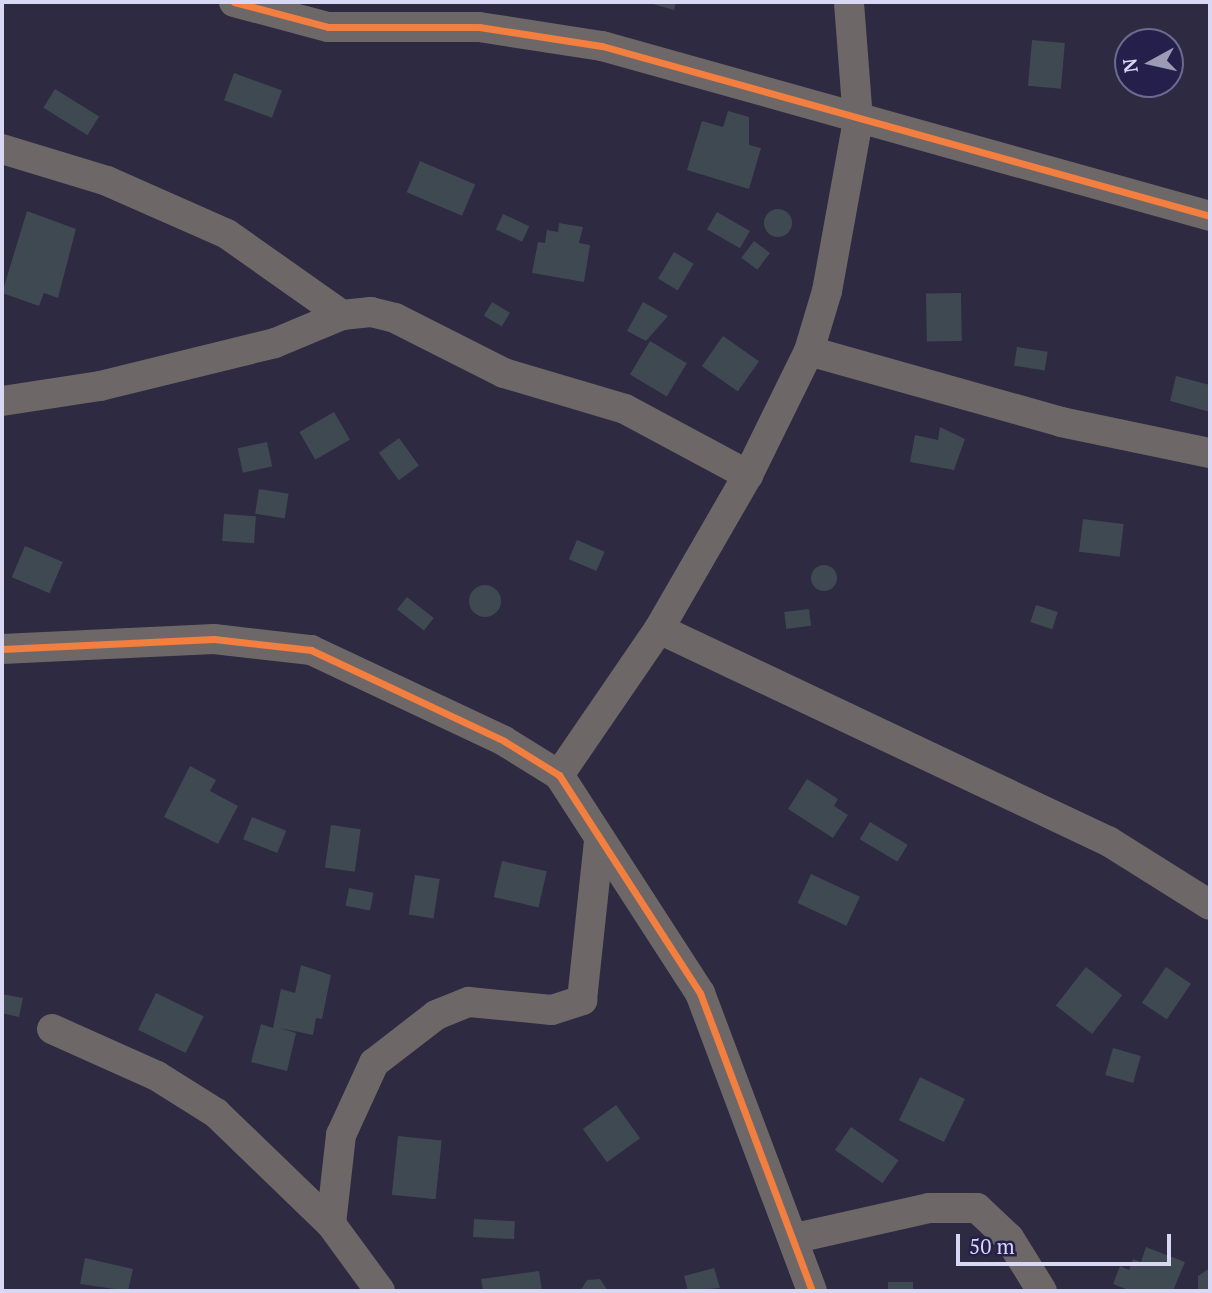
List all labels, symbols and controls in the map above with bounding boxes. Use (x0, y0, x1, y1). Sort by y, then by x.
north arrow (1114, 28, 1184, 98)
text: N (1116, 57, 1143, 75)
scale bar (960, 1220, 1175, 1264)
text: 50 m (969, 1232, 1015, 1260)

